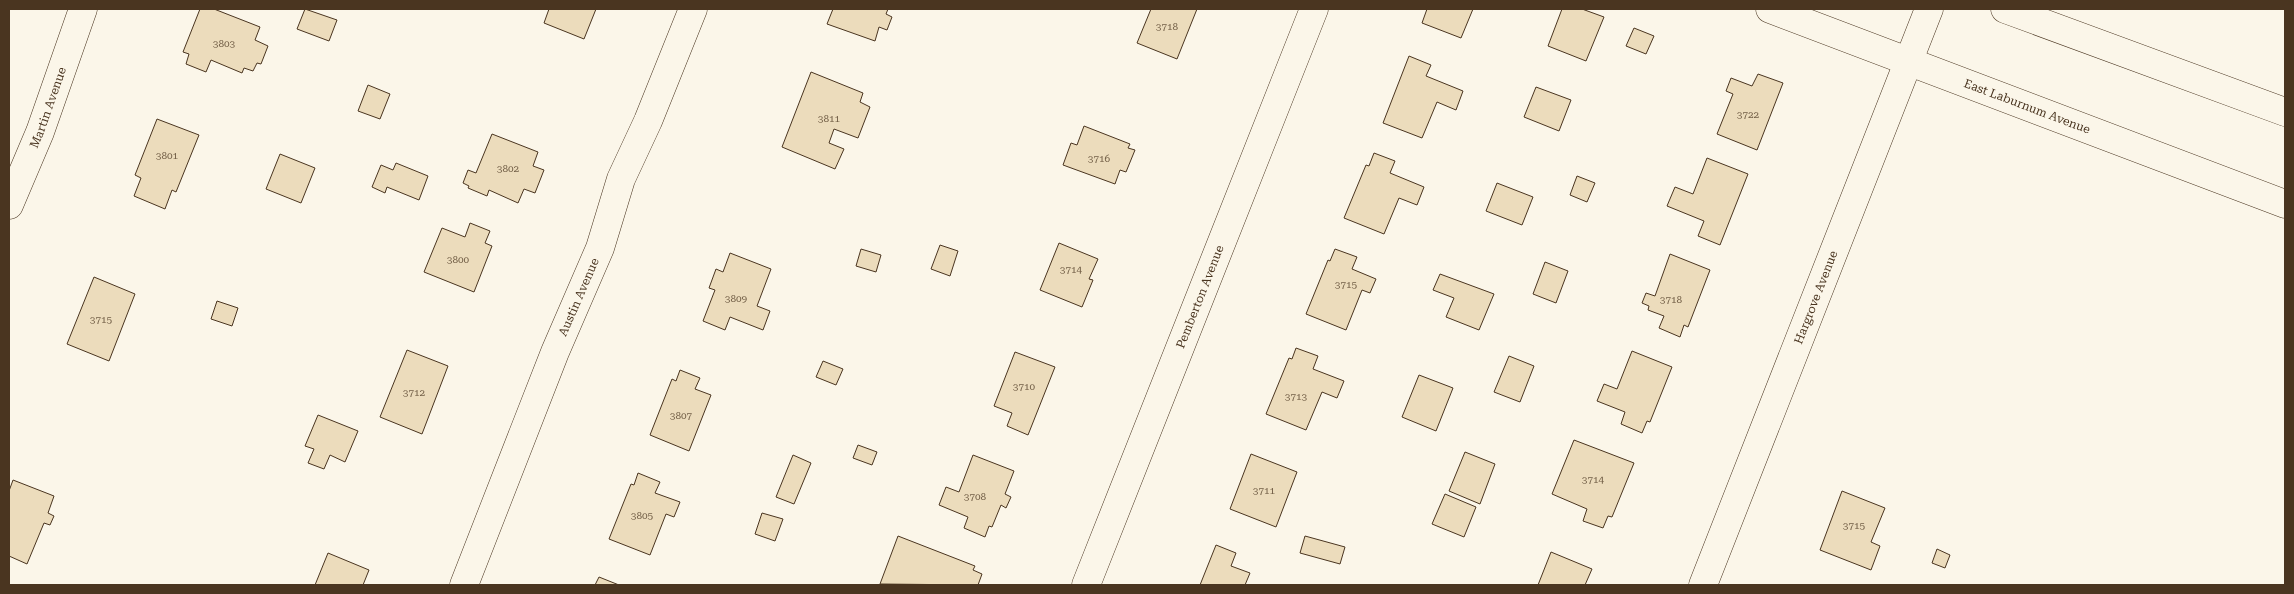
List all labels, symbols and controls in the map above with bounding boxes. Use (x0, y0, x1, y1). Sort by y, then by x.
house number: 3718 (1156, 21, 1179, 32)
house number: 3803 (213, 38, 236, 49)
street label: Martin Avenue (27, 65, 69, 150)
street label: East Laburnum Avenue (1962, 76, 2093, 137)
house number: 3722 (1737, 109, 1760, 120)
house number: 3811 (818, 113, 841, 124)
house number: 3801 (156, 150, 179, 161)
house number: 3716 (1088, 153, 1111, 164)
house number: 3802 (497, 163, 520, 174)
street label: Pemberton Avenue (1173, 243, 1227, 350)
street label: Hargrove Avenue (1791, 248, 1841, 346)
house number: 3800 (447, 254, 470, 265)
street label: Austin Avenue (556, 256, 602, 338)
house number: 3714 (1060, 264, 1083, 275)
house number: 3715 (1335, 279, 1358, 290)
house number: 3809 (725, 293, 748, 304)
house number: 3718 (1660, 294, 1683, 305)
house number: 3715 (90, 314, 113, 325)
house number: 3710 (1013, 381, 1036, 392)
house number: 3712 (403, 387, 426, 398)
house number: 3713 (1285, 391, 1308, 402)
house number: 3807 (670, 410, 693, 421)
house number: 3714 (1582, 474, 1605, 485)
house number: 3711 (1253, 485, 1276, 496)
house number: 3708 (964, 491, 987, 502)
house number: 3805 (631, 510, 654, 521)
house number: 3715 (1843, 520, 1866, 531)

